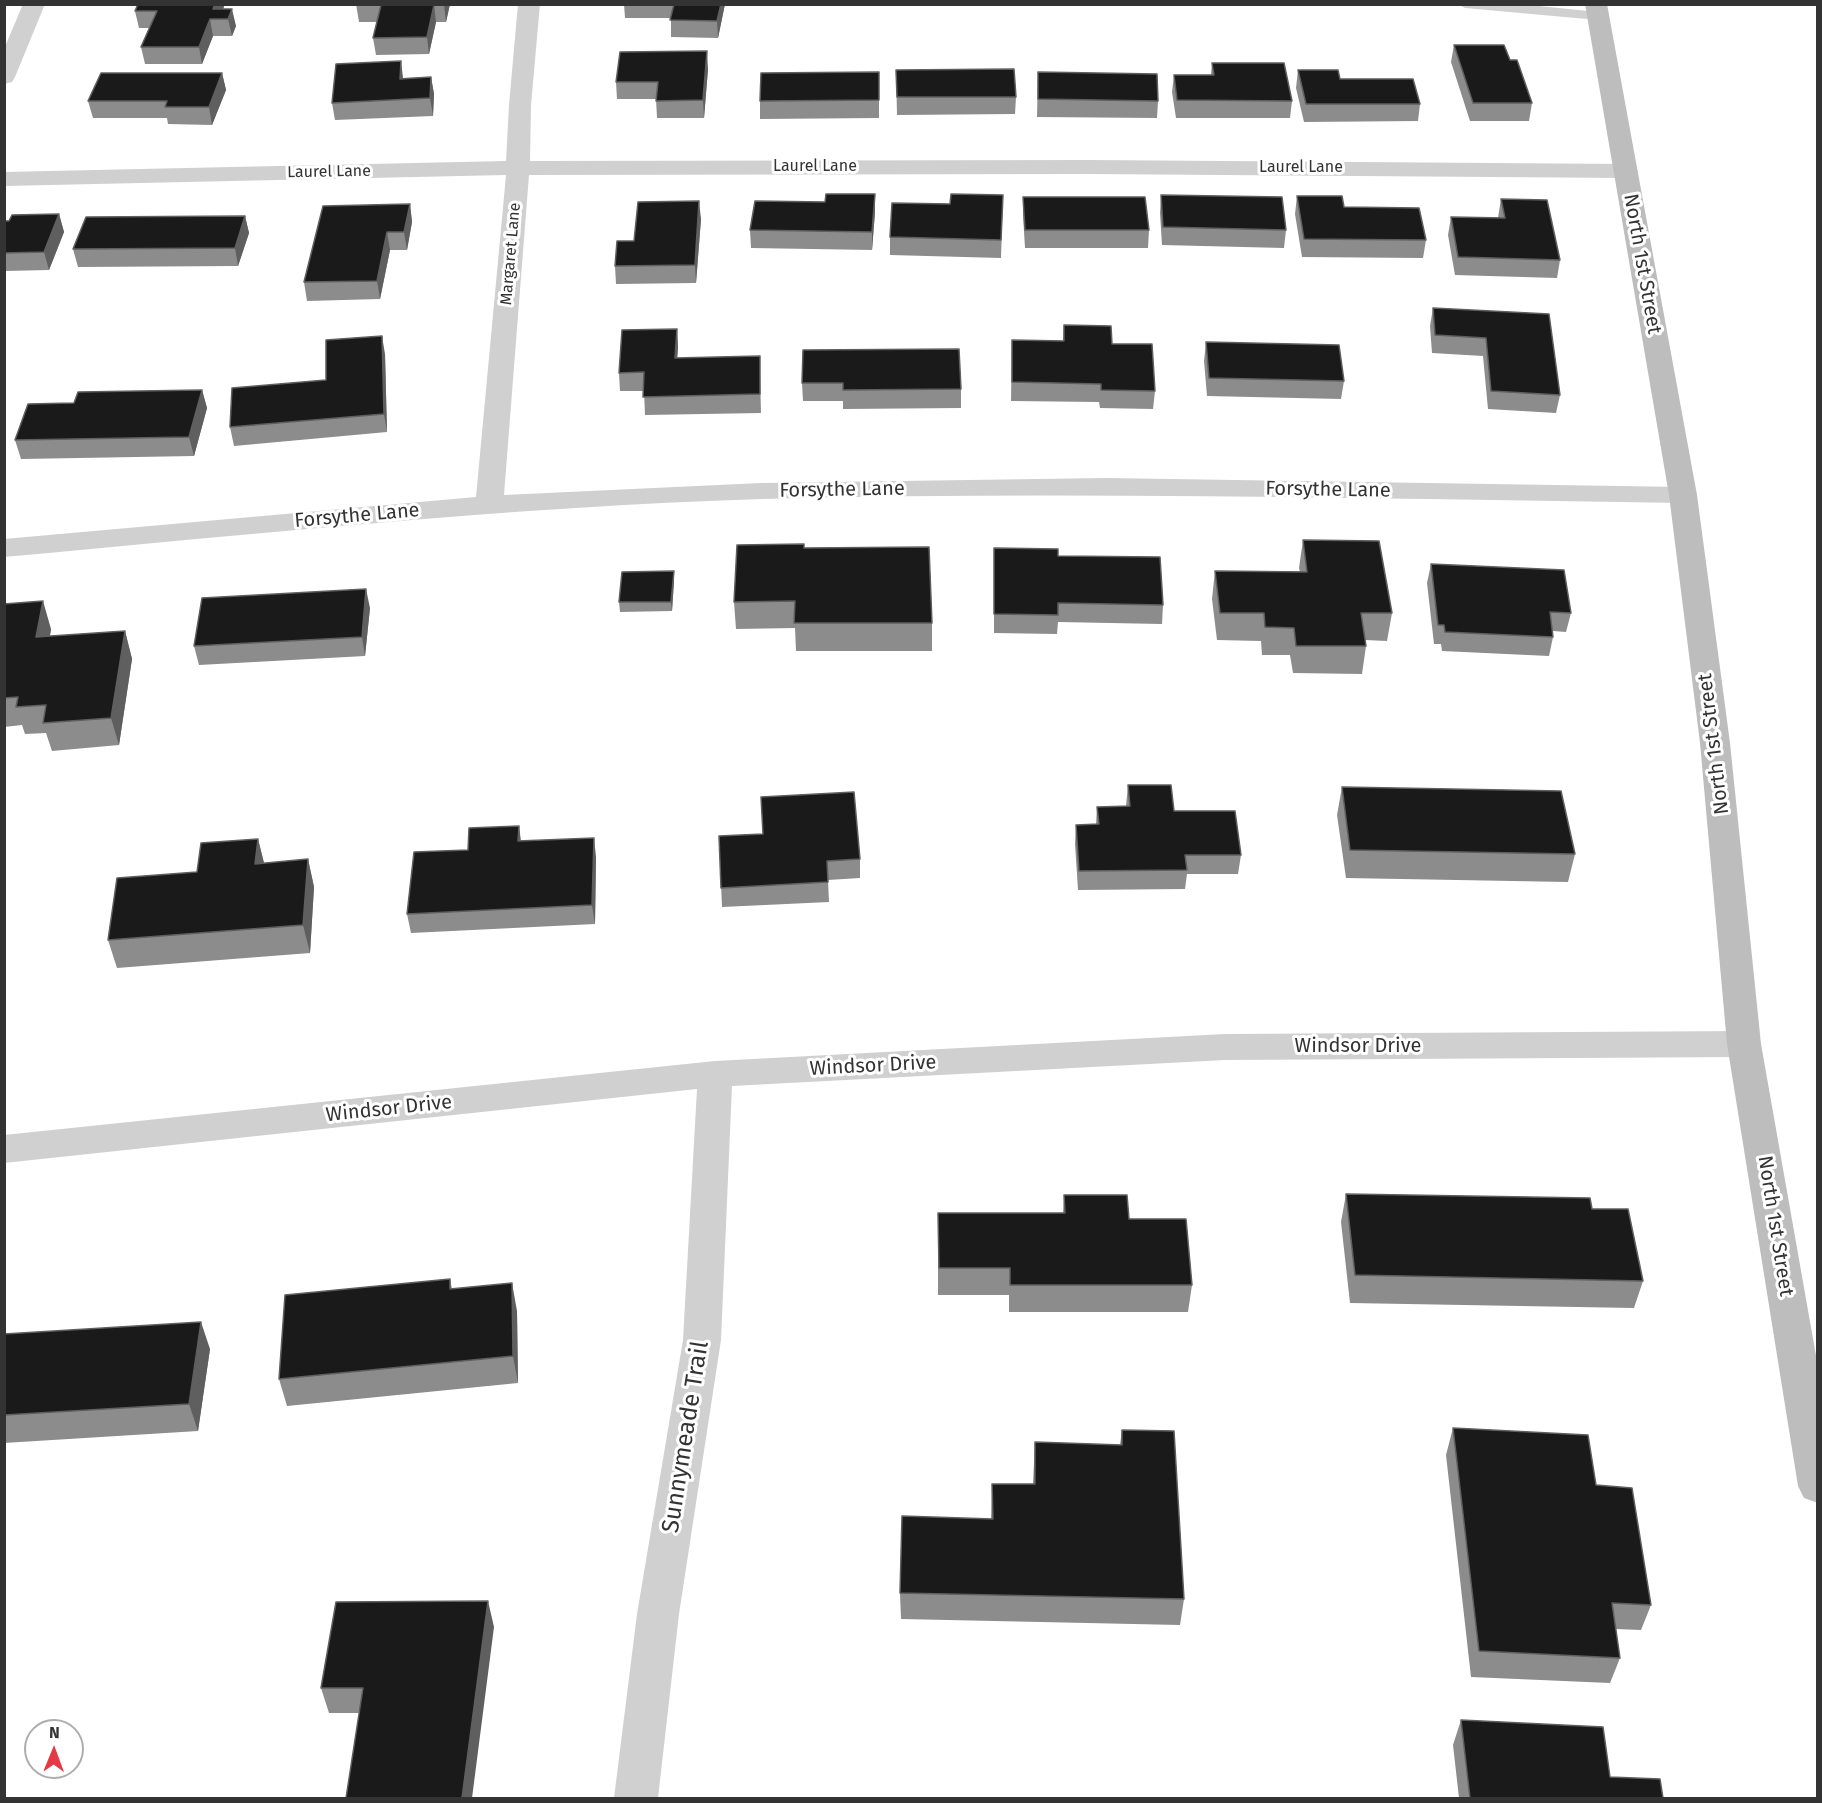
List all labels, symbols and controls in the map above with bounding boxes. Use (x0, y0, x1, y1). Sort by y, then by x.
street label: Laurel Lane (773, 157, 857, 177)
street label: Laurel Lane (1259, 158, 1343, 178)
street label: Laurel Lane (287, 162, 371, 182)
street label: North 1st Street (1618, 192, 1666, 336)
street label: Margaret Lane (497, 202, 525, 306)
street label: Forsythe Lane (779, 477, 905, 503)
street label: Forsythe Lane (1265, 477, 1391, 503)
street label: Forsythe Lane (293, 499, 421, 533)
street label: North 1st Street (1693, 672, 1735, 816)
street label: Windsor Drive (1295, 1034, 1421, 1058)
street label: Windsor Drive (809, 1051, 937, 1081)
street label: Windsor Drive (325, 1090, 453, 1128)
street label: North 1st Street (1752, 1154, 1798, 1298)
street label: Sunnymeade Trail (657, 1339, 715, 1535)
north arrow (24, 1719, 84, 1779)
text: N (49, 1723, 60, 1742)

